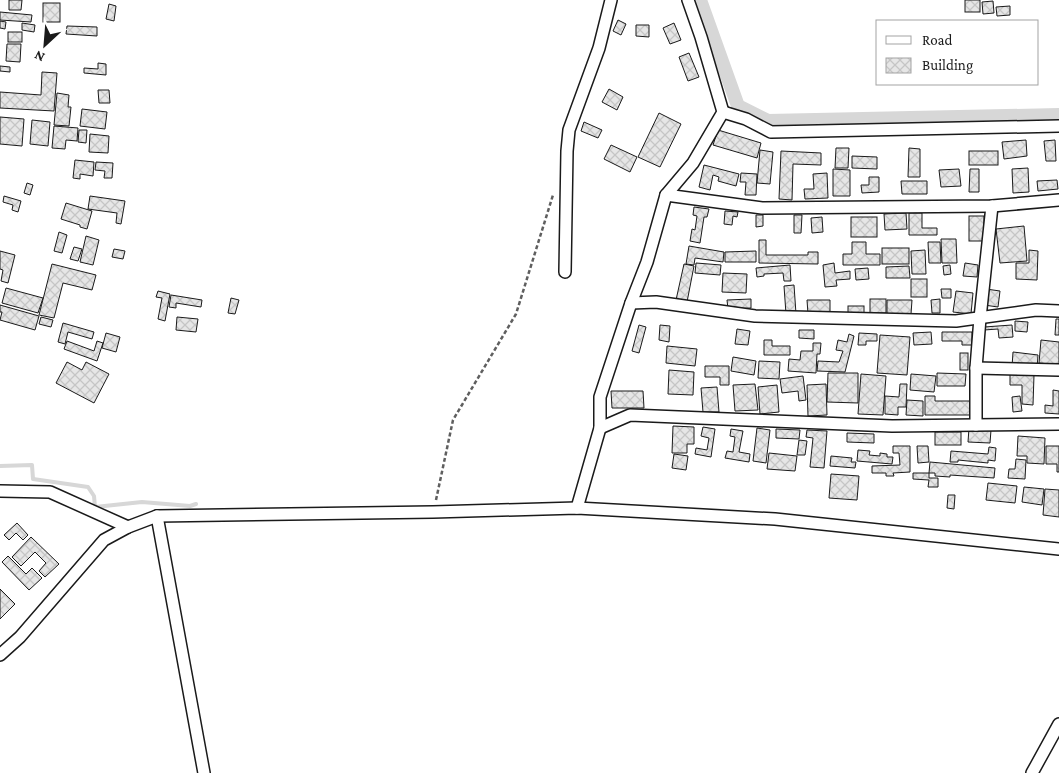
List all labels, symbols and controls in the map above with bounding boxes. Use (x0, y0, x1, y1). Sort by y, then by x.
north arrow (20, 20, 70, 70)
legend (876, 20, 1039, 85)
text: Road (922, 32, 953, 48)
text: N (31, 47, 47, 66)
text: Building (922, 57, 973, 74)

